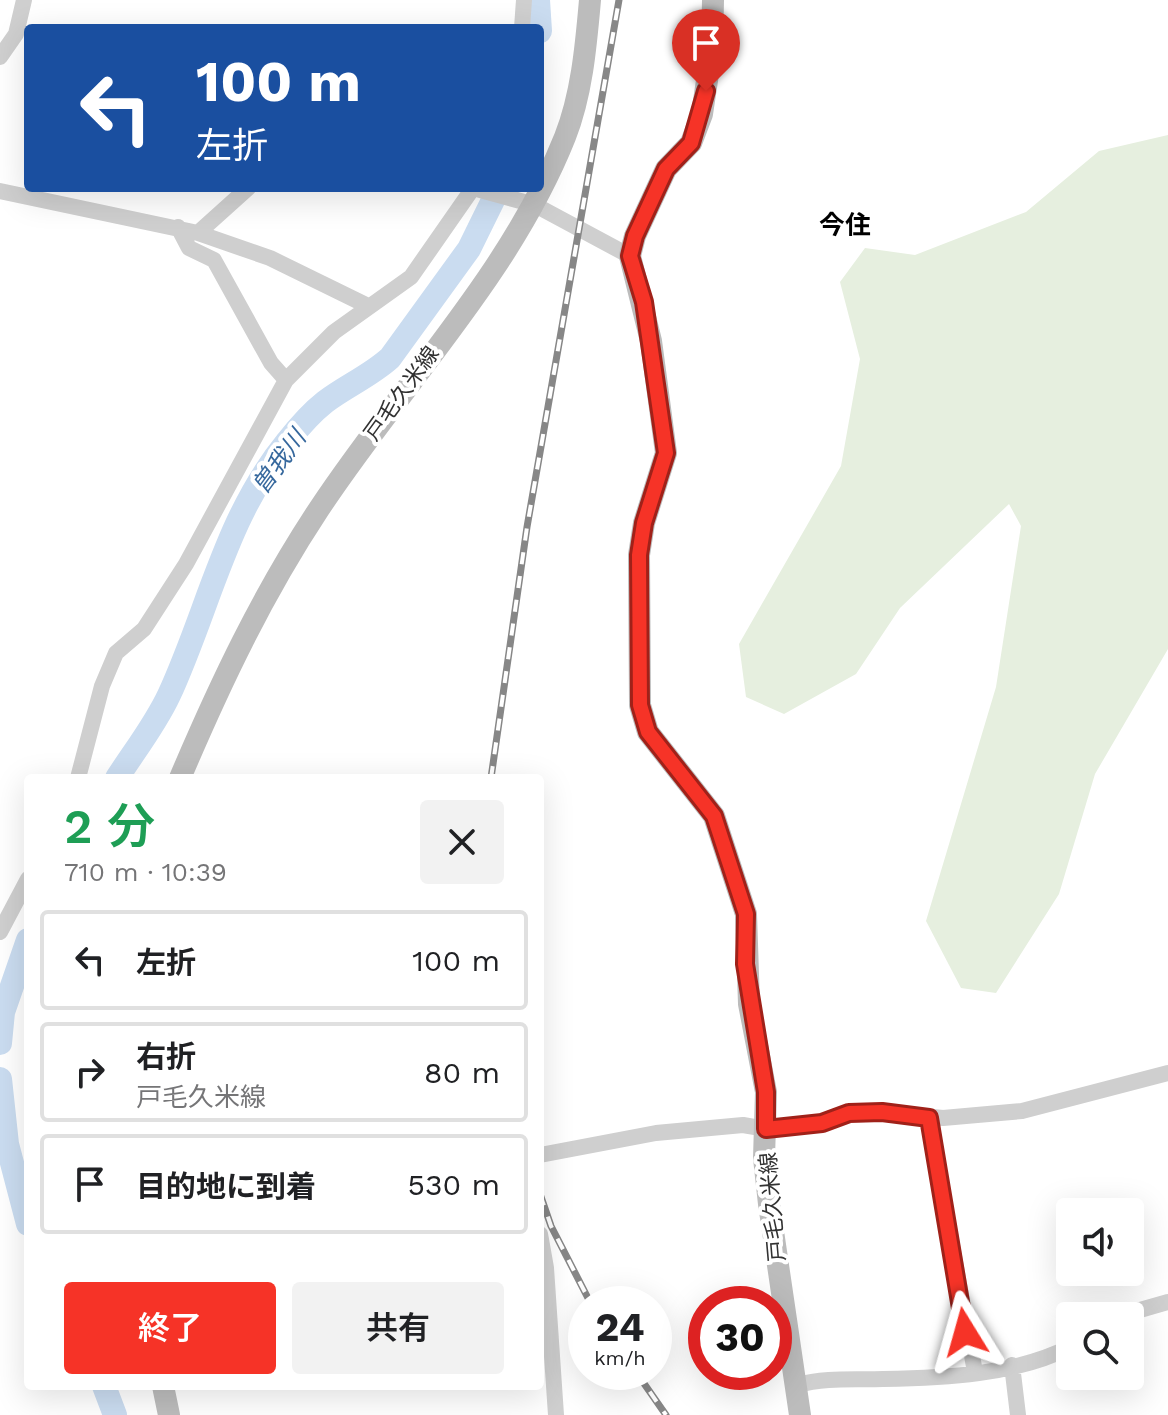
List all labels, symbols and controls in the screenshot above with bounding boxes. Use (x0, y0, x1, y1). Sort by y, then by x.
pin (672, 9, 740, 91)
icon: arrive (684, 21, 728, 65)
text: 100 m (196, 49, 361, 115)
icon: left (64, 56, 168, 160)
text: 左折 (196, 125, 268, 167)
district label: 今住 (819, 210, 871, 240)
street label: 戸毛久米線 (359, 341, 444, 445)
water label: 曽我川 (247, 422, 313, 499)
text: 2 分 (64, 798, 155, 855)
button: close (420, 800, 504, 884)
text: 710 m · 10:39 (64, 857, 227, 887)
icon: left (68, 938, 112, 982)
text: 100 m (412, 943, 500, 978)
text: 左折 (136, 945, 196, 980)
text: 右折 (136, 1039, 196, 1074)
icon: right (68, 1050, 112, 1094)
text: 80 m (424, 1055, 500, 1090)
text: 戸毛久米線 (136, 1082, 266, 1112)
street label: 戸毛久米線 (755, 1151, 790, 1263)
icon: arrive (68, 1162, 112, 1206)
text: 530 m (408, 1167, 500, 1202)
text: 目的地に到着 (136, 1169, 316, 1204)
map controls (1056, 1198, 1144, 1390)
button: sound (1056, 1198, 1144, 1286)
button: 終了 (64, 1282, 276, 1374)
button: 共有 (292, 1282, 504, 1374)
speed limit sign: 30 (688, 1286, 792, 1390)
position arrow (923, 1290, 1007, 1374)
button: search (1056, 1302, 1144, 1390)
text: 24 (595, 1304, 645, 1351)
text: km/h (594, 1346, 646, 1370)

